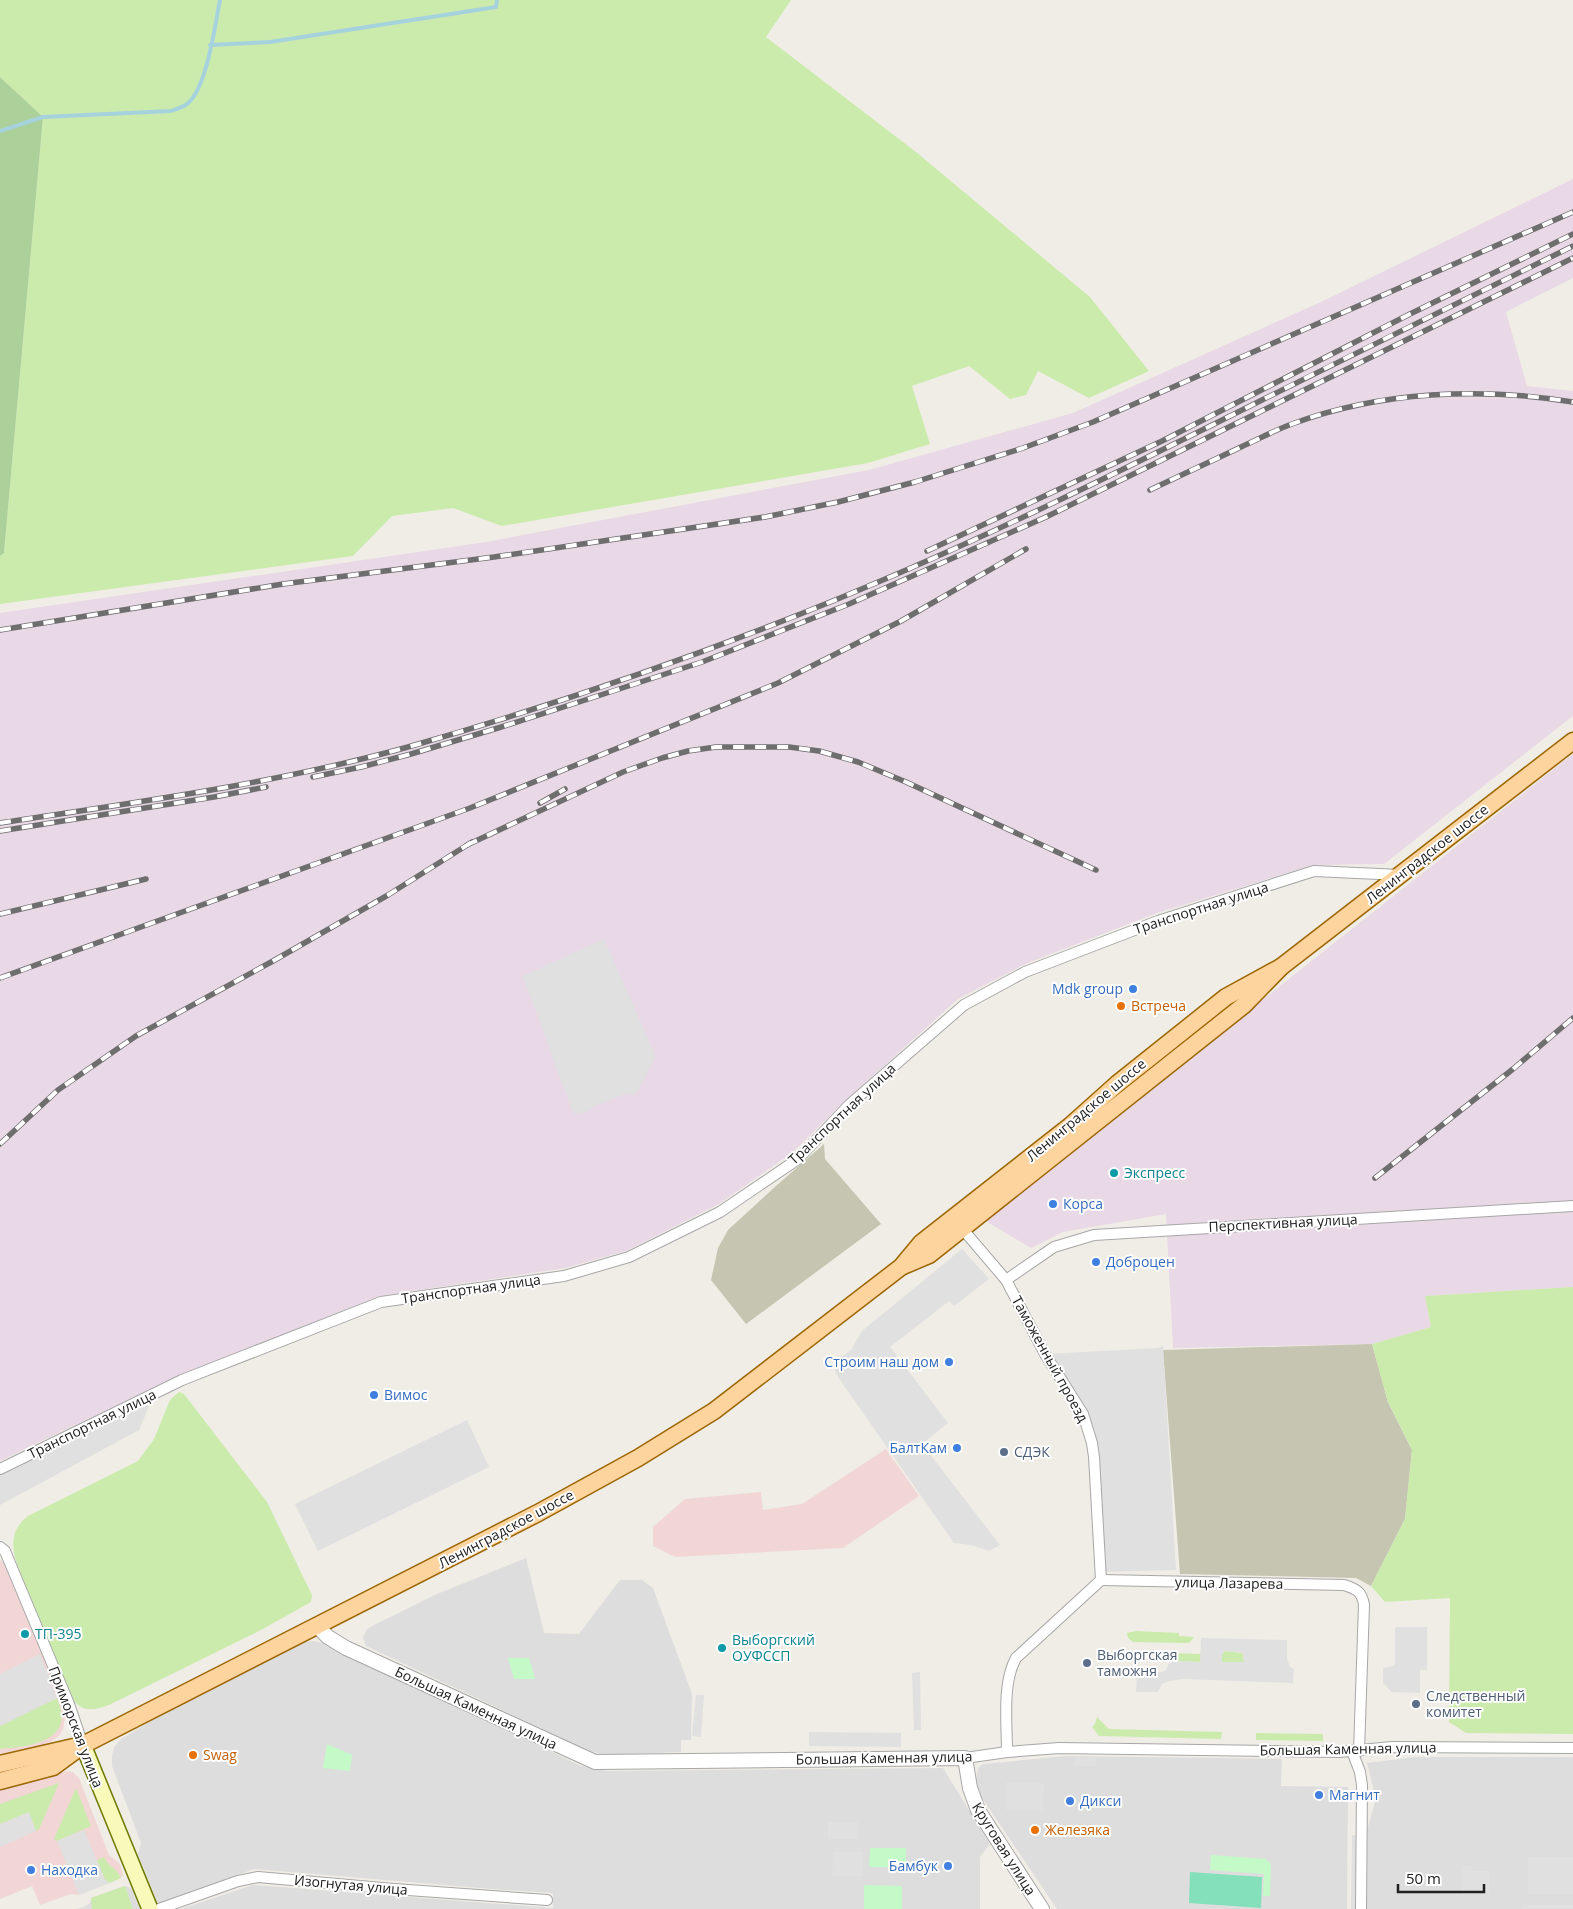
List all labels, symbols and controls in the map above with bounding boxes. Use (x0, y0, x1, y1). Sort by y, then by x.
street label: Ленинградское шоссе (1361, 800, 1492, 908)
street label: Транспортная улица (1131, 877, 1271, 938)
place label: Mdk group (1052, 979, 1123, 998)
marker: Mdk group (1127, 983, 1139, 995)
place label: Встреча (1131, 996, 1186, 1015)
marker: Встреча (1115, 1000, 1127, 1012)
street label: Ленинградское шоссе (1022, 1054, 1150, 1165)
street label: Транспортная улица (784, 1059, 899, 1168)
place label: Экспресс (1124, 1163, 1186, 1182)
marker: Экспресс (1108, 1167, 1120, 1179)
place label: Корса (1063, 1194, 1103, 1213)
marker: Корса (1047, 1198, 1059, 1210)
street label: Перспективная улица (1208, 1209, 1358, 1236)
place label: Доброцен (1106, 1252, 1175, 1271)
marker: Доброцен (1090, 1256, 1102, 1268)
street label: Транспортная улица (400, 1269, 542, 1308)
street label: Таможенный проезд (1008, 1292, 1093, 1425)
place label: Строим наш дом (824, 1352, 939, 1371)
marker: Строим наш дом (943, 1356, 955, 1368)
street label: Транспортная улица (25, 1384, 159, 1463)
place label: Вимос (384, 1385, 428, 1404)
marker: Вимос (368, 1389, 380, 1401)
place label: БалтКам (889, 1438, 947, 1457)
marker: БалтКам (951, 1442, 963, 1454)
place label: СДЭК (1014, 1442, 1050, 1461)
marker: СДЭК (998, 1446, 1010, 1458)
street label: Ленинградское шоссе (435, 1485, 577, 1572)
street label: улица Лазарева (1175, 1572, 1283, 1593)
place label: ТП-395 (35, 1624, 81, 1643)
marker: ТП-395 (19, 1628, 31, 1640)
place label: Выборгский ОУФССП (732, 1630, 815, 1665)
marker: Выборгский ОУФССП (716, 1642, 728, 1654)
place label: Выборгская таможня (1097, 1645, 1178, 1680)
marker: Выборгская таможня (1081, 1657, 1093, 1669)
street label: Большая Каменная улица (392, 1662, 560, 1753)
street label: Приморская улица (45, 1663, 108, 1790)
place label: Следственный комитет (1426, 1686, 1525, 1721)
marker: Следственный комитет (1410, 1698, 1422, 1710)
street label: Большая Каменная улица (1259, 1737, 1436, 1760)
place label: Swag (203, 1745, 237, 1764)
street label: Большая Каменная улица (795, 1746, 972, 1769)
marker: Swag (187, 1749, 199, 1761)
place label: Магнит (1329, 1785, 1380, 1804)
marker: Магнит (1313, 1789, 1325, 1801)
place label: Дикси (1080, 1791, 1121, 1810)
marker: Дикси (1064, 1795, 1076, 1807)
street label: Круговая улица (968, 1799, 1041, 1899)
place label: Железяка (1045, 1820, 1110, 1839)
marker: Железяка (1029, 1824, 1041, 1836)
place label: Бамбук (889, 1856, 939, 1875)
place label: Находка (41, 1860, 98, 1879)
marker: Бамбук (942, 1860, 954, 1872)
scale bar (1398, 1862, 1484, 1894)
marker: Находка (25, 1864, 37, 1876)
text: 50 m (1406, 1868, 1441, 1888)
street label: Изогнутая улица (293, 1870, 409, 1899)

